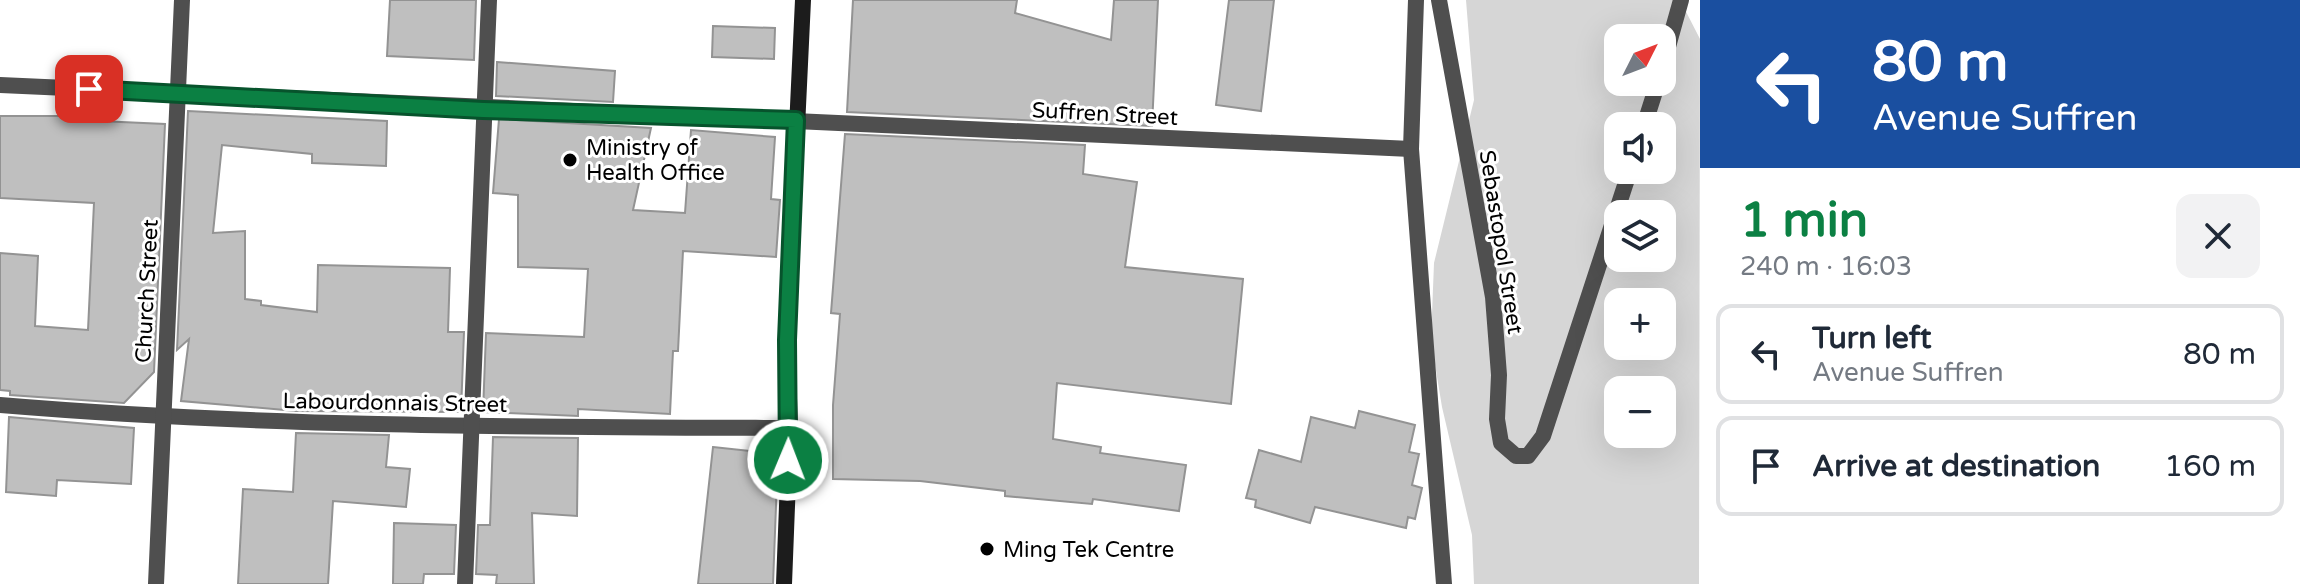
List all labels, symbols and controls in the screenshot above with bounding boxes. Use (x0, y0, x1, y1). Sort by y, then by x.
north arrow (1604, 24, 1676, 96)
map controls (1604, 24, 1676, 448)
text: 80 m (1872, 29, 2008, 96)
icon: left (1740, 32, 1844, 136)
pin (55, 55, 123, 123)
icon: arrive (67, 67, 111, 111)
street label: Suffren Street (1031, 97, 1179, 131)
text: Avenue Suffren (1872, 97, 2137, 140)
button: sound (1604, 112, 1676, 184)
place label: Ministry of Health Office (586, 135, 725, 186)
street label: Sebastopol Street (1474, 148, 1528, 336)
marker: Ministry of Health Office (561, 151, 579, 169)
text: 1 min (1740, 192, 1868, 250)
button: close (2176, 194, 2260, 278)
button: layers (1604, 200, 1676, 272)
street label: Church Street (130, 219, 164, 364)
text: 240 m · 16:03 (1740, 251, 1912, 282)
button: + (1604, 288, 1676, 360)
text: Turn left (1812, 320, 1931, 357)
icon: left (1744, 332, 1788, 376)
text: 80 m (2183, 336, 2256, 373)
text: Avenue Suffren (1812, 357, 2004, 388)
button: − (1604, 376, 1676, 448)
street label: Labourdonnais Street (282, 388, 508, 418)
position arrow (746, 418, 830, 502)
icon: arrive (1744, 444, 1788, 488)
text: Arrive at destination (1812, 448, 2100, 485)
text: 160 m (2164, 448, 2256, 485)
place label: Ming Tek Centre (1003, 537, 1174, 563)
marker: Ming Tek Centre (978, 540, 996, 558)

